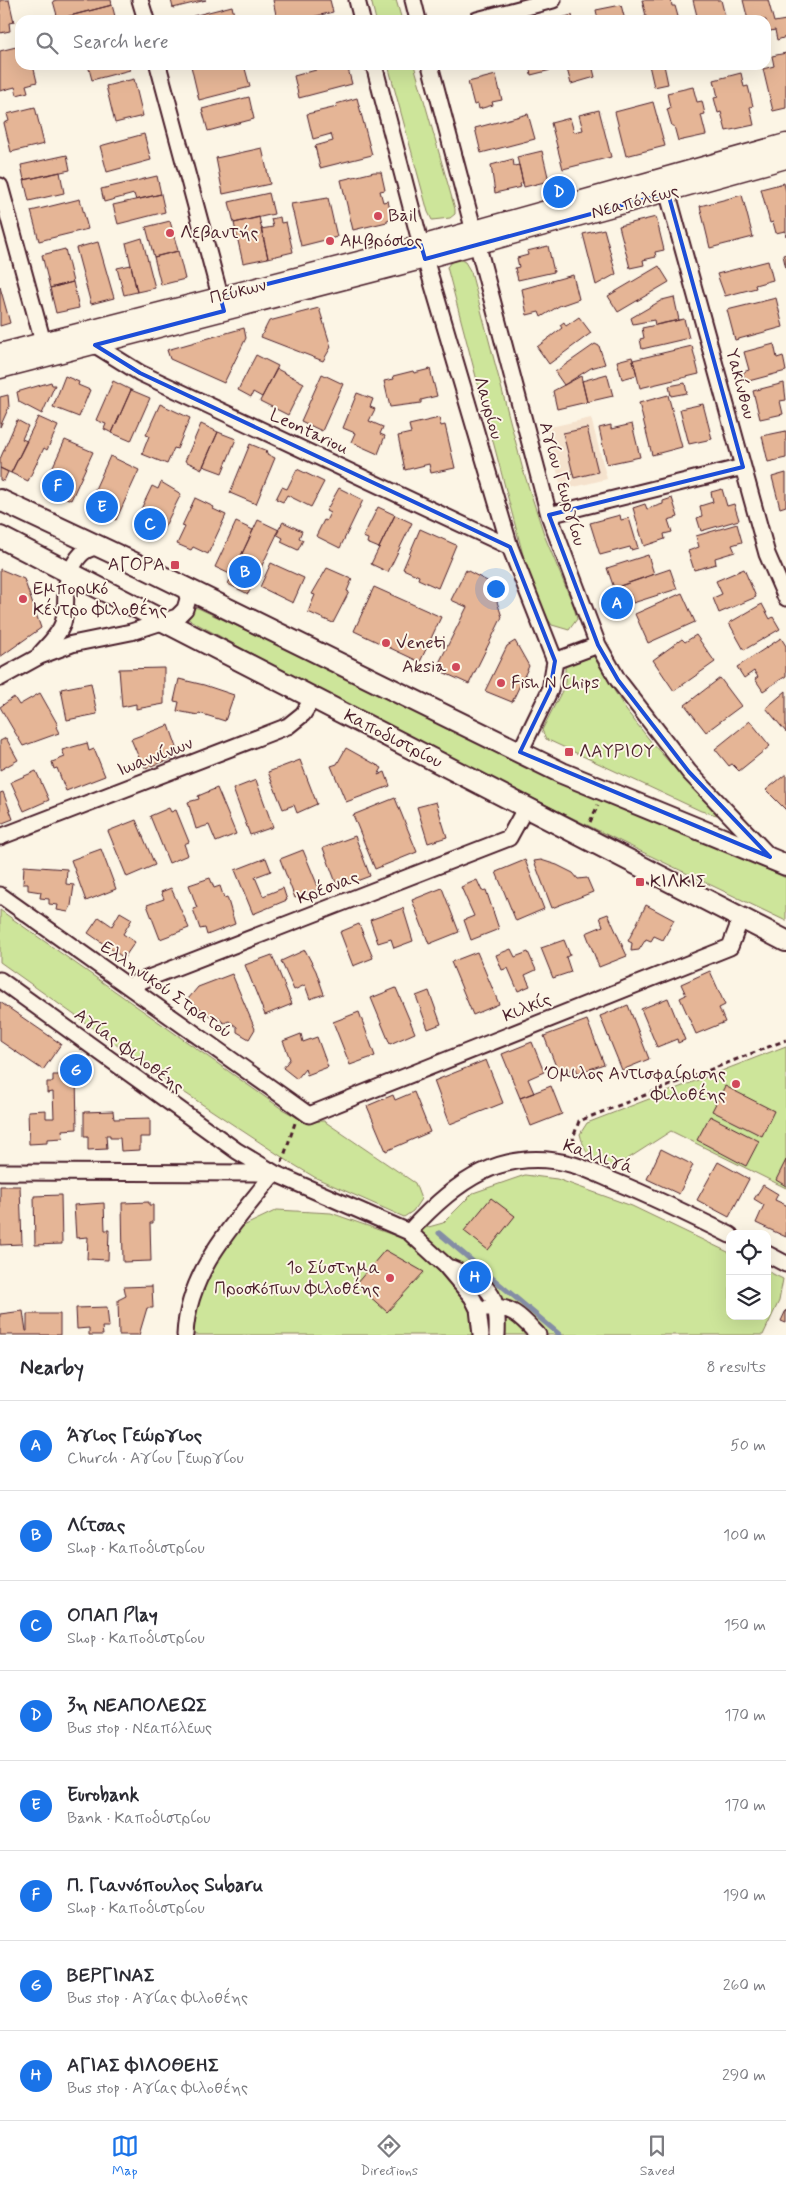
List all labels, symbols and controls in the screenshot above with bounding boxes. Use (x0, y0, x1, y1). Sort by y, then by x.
search box (15, 15, 771, 70)
icon: search (33, 29, 61, 57)
text: Search here (73, 30, 169, 55)
pin: D (543, 173, 575, 211)
street label: Νεαπόλεως (589, 179, 682, 225)
place label: Bail (388, 204, 417, 228)
marker: Bail (372, 210, 384, 222)
place label: Λεβαντής (180, 221, 258, 245)
marker: Λεβαντής (164, 227, 176, 239)
place label: Αμβρόσιος (340, 229, 422, 253)
marker: Αμβρόσιος (324, 235, 336, 247)
street label: Πεύκων (207, 273, 269, 311)
street label: Υακίνθου (719, 346, 761, 422)
street label: Λαυρίου (468, 374, 508, 442)
street label: Leontariou (266, 403, 352, 461)
street label: Αγίου Γεωργίου (533, 419, 591, 549)
pin: F (42, 467, 74, 505)
pin: E (86, 488, 118, 526)
pin: C (134, 505, 166, 543)
place label: ΑΓΟΡΑ (108, 553, 165, 577)
pin: B (229, 553, 261, 591)
marker: ΑΓΟΡΑ (169, 559, 181, 571)
your location (483, 576, 509, 602)
place label: Εμπορικό Κέντρο Φιλοθέης (33, 577, 168, 622)
pin: A (601, 584, 633, 622)
marker: Εμπορικό Κέντρο Φιλοθέης (17, 593, 29, 605)
place label: Veneti (396, 631, 446, 655)
marker: Veneti (380, 637, 392, 649)
place label: Aksia (402, 655, 446, 679)
marker: Aksia (450, 661, 462, 673)
place label: Fish N Chips (511, 671, 599, 695)
marker: Fish N Chips (495, 677, 507, 689)
street label: Καποδιστρίου (339, 704, 447, 774)
street label: Ιωαννίνων (114, 732, 196, 782)
place label: ΛΑΥΡΙΟΥ (579, 740, 655, 764)
marker: ΛΑΥΡΙΟΥ (563, 746, 575, 758)
street label: Κρέσνας (293, 864, 362, 911)
place label: ΚΙΛΚΙΣ (650, 870, 707, 894)
marker: ΚΙΛΚΙΣ (634, 876, 646, 888)
street label: Ελληνικού Στρατού (95, 936, 237, 1044)
street label: Κιλκίς (499, 987, 555, 1029)
street label: Αγίας Φιλοθέης (69, 1002, 189, 1099)
pin: G (60, 1051, 92, 1089)
place label: Όμιλος Αντισφαίρισης Φιλοθέης (544, 1062, 726, 1107)
marker: Όμιλος Αντισφαίρισης Φιλοθέης (730, 1078, 742, 1090)
street label: Καλλιγά (560, 1134, 636, 1180)
map controls (726, 1230, 771, 1320)
button: locate (726, 1230, 771, 1275)
place label: 1ο Σύστημα Προσκόπων Φιλοθέης (214, 1256, 380, 1301)
pin: H (459, 1258, 491, 1296)
marker: 1ο Σύστημα Προσκόπων Φιλοθέης (384, 1272, 396, 1284)
button: layers (726, 1275, 771, 1320)
text: Nearby (20, 1354, 84, 1382)
text: 8 results (706, 1357, 766, 1378)
text: Άγιος Γεώργιος (67, 1423, 202, 1448)
text: A (31, 1435, 41, 1456)
text: 50 m (730, 1435, 766, 1456)
text: Church · Αγίου Γεωργίου (67, 1448, 244, 1469)
text: Λίτσας (67, 1513, 125, 1538)
text: B (31, 1525, 41, 1546)
text: 100 m (723, 1525, 766, 1546)
text: Shop · Καποδιστρίου (67, 1538, 205, 1559)
text: ΟΠΑΠ Play (67, 1603, 158, 1628)
text: C (30, 1615, 42, 1636)
text: 150 m (724, 1615, 766, 1636)
text: Shop · Καποδιστρίου (67, 1628, 205, 1649)
text: 3η ΝΕΑΠΟΛΕΩΣ (67, 1693, 207, 1718)
text: D (30, 1705, 42, 1726)
text: 170 m (724, 1705, 766, 1726)
text: Bus stop · Νεαπόλεως (67, 1718, 212, 1739)
text: Eurobank (67, 1783, 139, 1808)
text: E (31, 1795, 41, 1816)
text: 170 m (724, 1795, 766, 1816)
text: Bank · Καποδιστρίου (67, 1808, 211, 1829)
text: Π. Γιαννόπουλος Subaru (67, 1873, 263, 1898)
text: F (32, 1885, 40, 1906)
text: 190 m (723, 1885, 766, 1906)
text: Shop · Καποδιστρίου (67, 1898, 205, 1919)
text: ΒΕΡΓΙΝΑΣ (67, 1963, 155, 1988)
text: G (31, 1975, 41, 1996)
text: 260 m (723, 1975, 766, 1996)
text: Bus stop · Αγίας Φιλοθέης (67, 1988, 248, 2009)
text: ΑΓΙΑΣ ΦΙΛΟΘΕΗΣ (67, 2053, 219, 2078)
text: H (31, 2065, 41, 2086)
text: 290 m (722, 2065, 766, 2086)
text: Bus stop · Αγίας Φιλοθέης (67, 2078, 248, 2099)
tab: Map (111, 2132, 139, 2180)
tab: Directions (361, 2132, 418, 2180)
tab: Saved (640, 2132, 675, 2180)

